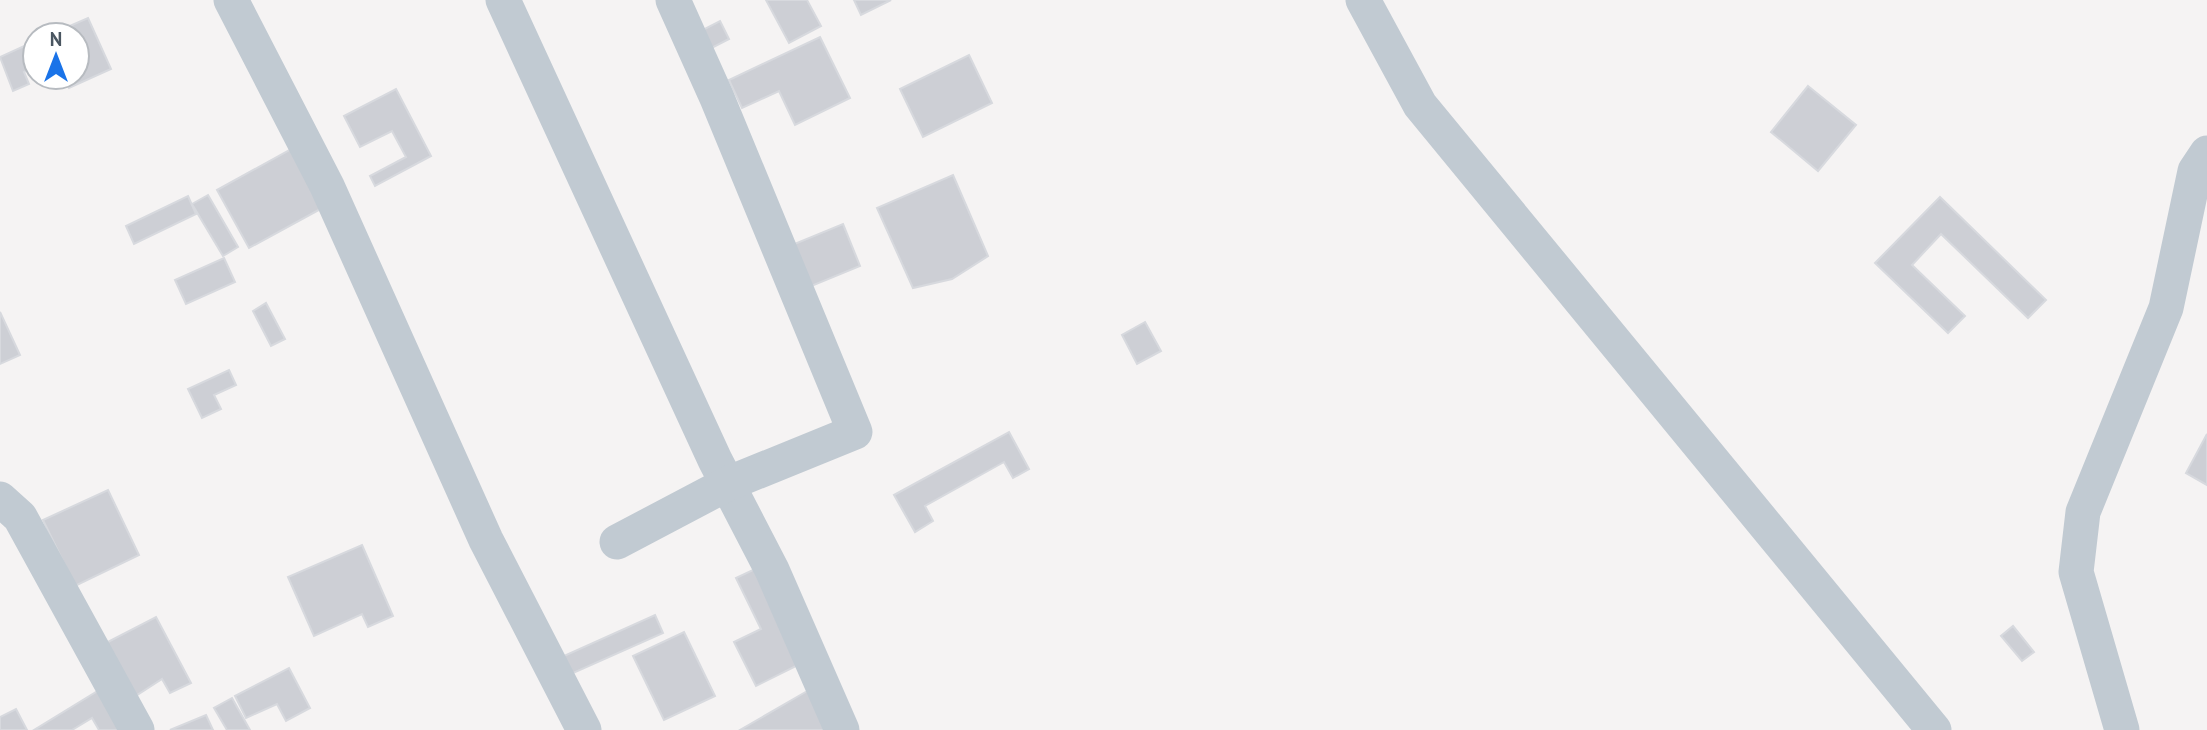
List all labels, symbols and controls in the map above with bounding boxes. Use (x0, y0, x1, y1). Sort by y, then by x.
north arrow (21, 21, 91, 91)
text: N (50, 27, 62, 51)

